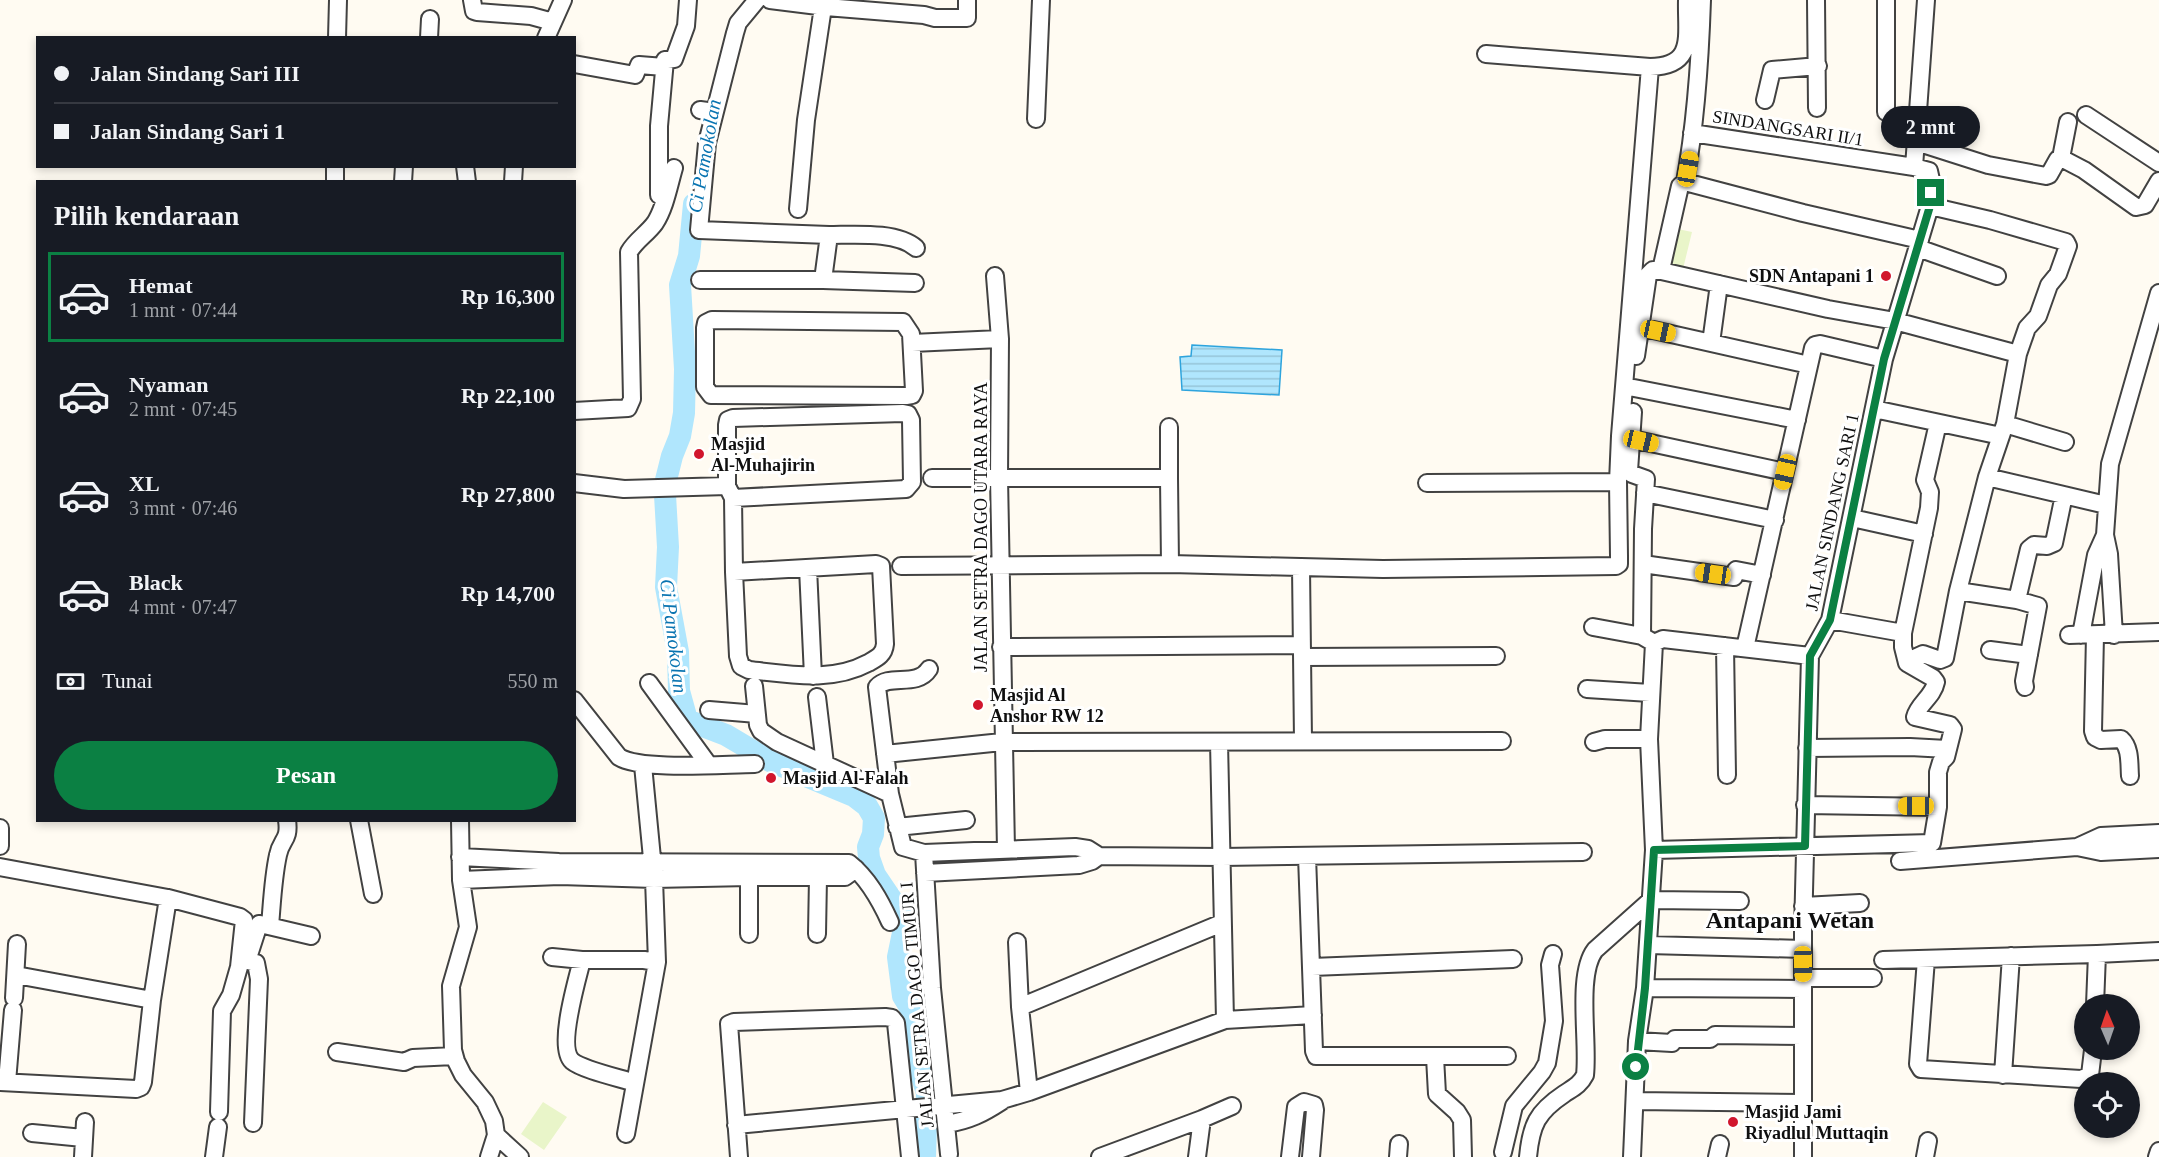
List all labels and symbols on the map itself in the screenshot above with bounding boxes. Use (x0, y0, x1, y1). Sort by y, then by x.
water label: Ci Pamokolan (683, 97, 725, 215)
street label: SINDANGSARI II/1 (1711, 106, 1865, 150)
callout: 2 mnt (1882, 106, 1980, 148)
car (1676, 150, 1700, 188)
route end (1917, 179, 1944, 206)
place label: SDN Antapani 1 (1749, 266, 1874, 286)
marker: SDN Antapani 1 (1879, 269, 1893, 283)
car (1639, 318, 1677, 344)
street label: JALAN SETRA DAGO UTARA RAYA (971, 382, 991, 672)
street label: JALAN SINDANG SARI 1 (1801, 411, 1863, 613)
car (1621, 428, 1661, 454)
place label: Masjid Al-Muhajirin (711, 434, 815, 475)
marker: Masjid Al-Muhajirin (692, 447, 706, 461)
car (1772, 452, 1798, 492)
car (1694, 563, 1732, 585)
water label: Ci Pamokolan (656, 578, 692, 694)
place label: Masjid Al Anshor RW 12 (990, 685, 1104, 726)
marker: Masjid Al Anshor RW 12 (971, 698, 985, 712)
place label: Masjid Al-Falah (783, 768, 909, 788)
marker: Masjid Al-Falah (764, 771, 778, 785)
car (1898, 797, 1934, 815)
street label: JALAN SETRA DAGO TIMUR I (896, 881, 938, 1129)
district label: Antapani Wetan (1706, 907, 1874, 933)
car (1794, 946, 1812, 982)
north arrow (2074, 994, 2140, 1060)
route start (1622, 1053, 1649, 1080)
place label: Masjid Jami Riyadlul Muttaqin (1745, 1102, 1889, 1143)
marker: Masjid Jami Riyadlul Muttaqin (1726, 1115, 1740, 1129)

